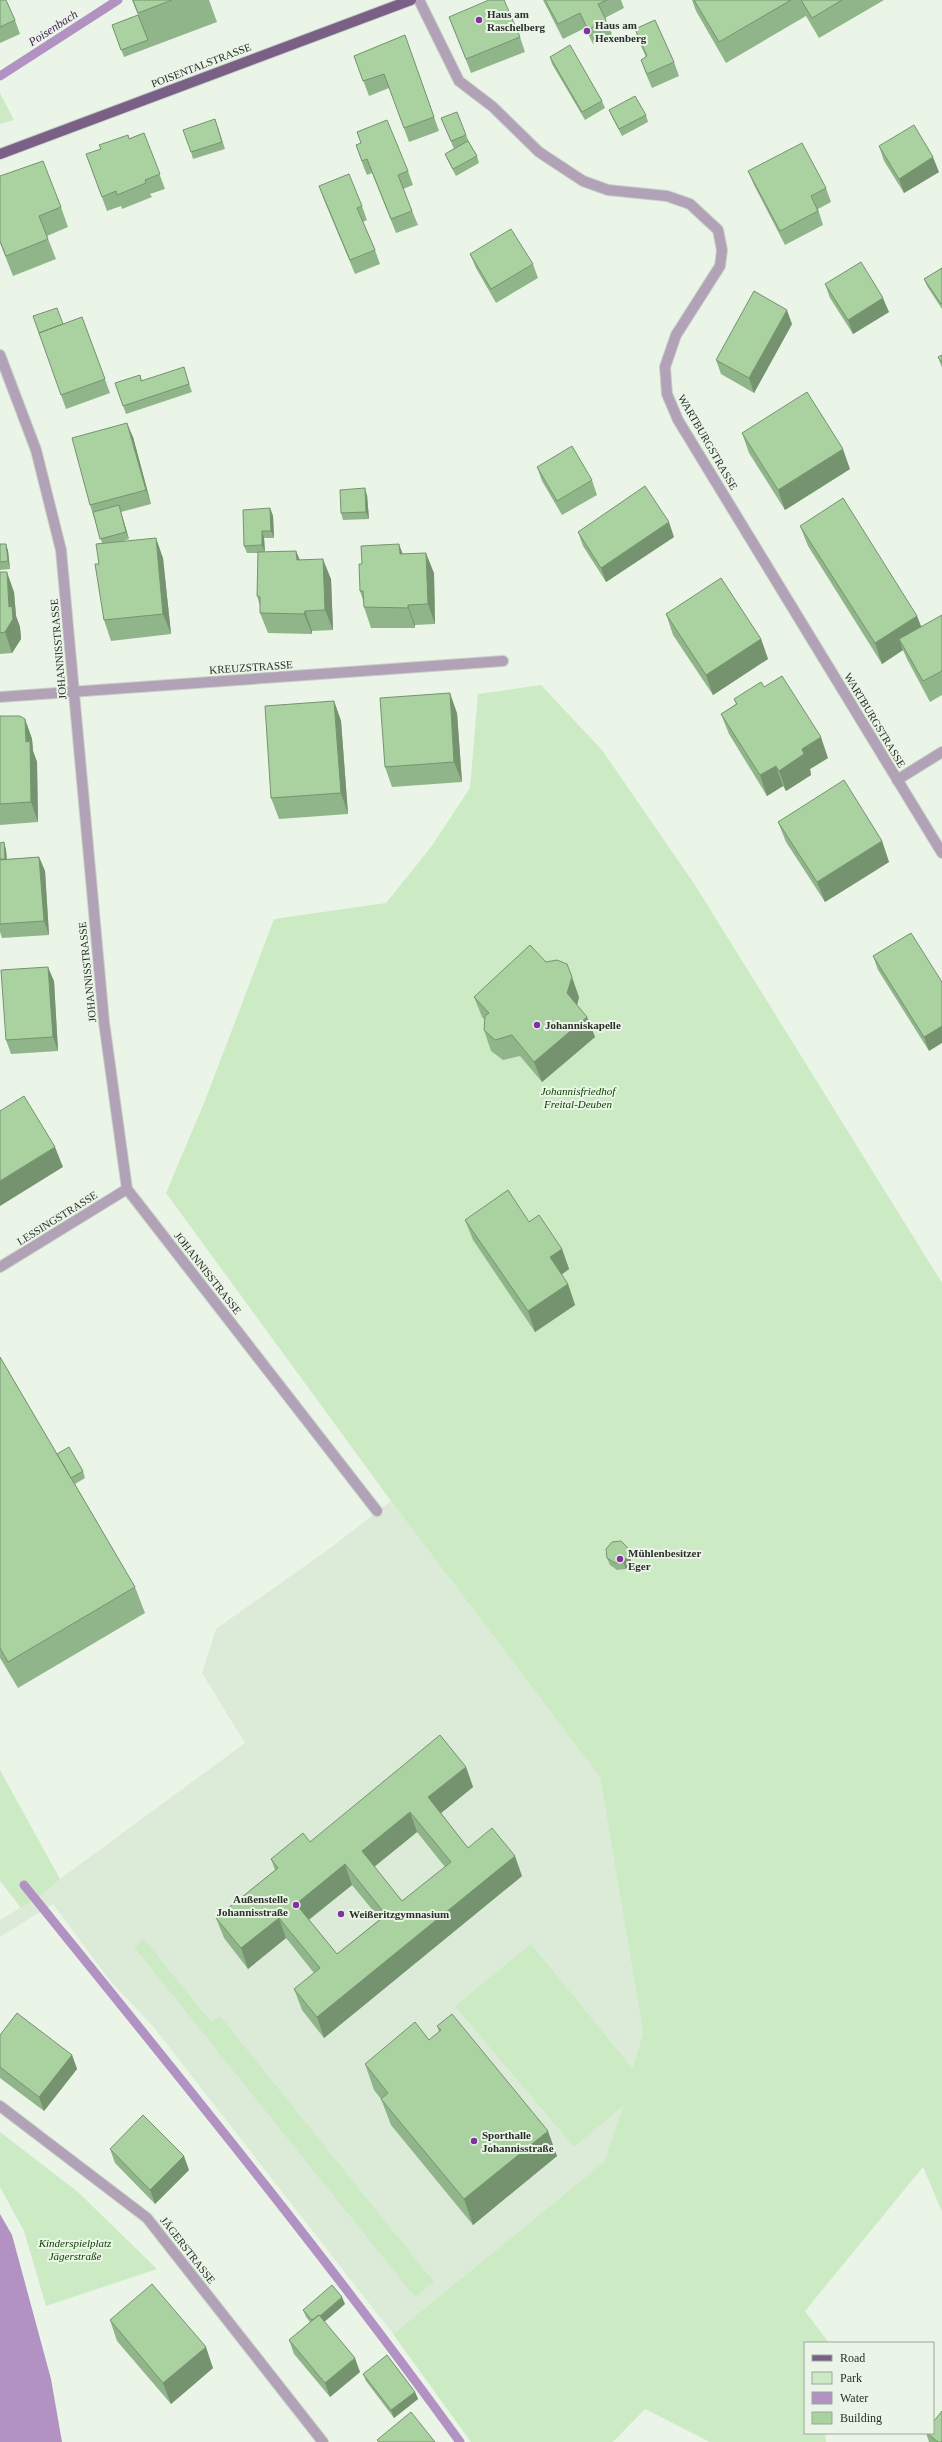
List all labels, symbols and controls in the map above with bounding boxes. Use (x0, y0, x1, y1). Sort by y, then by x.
water label: Poisenbach (25, 7, 80, 50)
place label: Haus am Raschelberg (487, 8, 546, 33)
marker: Haus am Raschelberg (474, 15, 484, 25)
place label: Haus am Hexenberg (595, 19, 647, 44)
marker: Haus am Hexenberg (582, 26, 592, 36)
street label: POISENTALSTRASSE (149, 40, 253, 90)
street label: WARTBURGSTRASSE (676, 392, 740, 492)
street label: JOHANNISSTRASSE (48, 598, 68, 700)
street label: KREUZSTRASSE (209, 658, 293, 676)
street label: WARTBURGSTRASSE (842, 671, 908, 770)
street label: JOHANNISSTRASSE (76, 921, 98, 1023)
place label: Johanniskapelle (545, 1019, 621, 1031)
marker: Johanniskapelle (532, 1020, 542, 1030)
park label: Johannisfriedhof Freital-Deuben (541, 1085, 617, 1110)
street label: LESSINGSTRASSE (15, 1188, 100, 1248)
street label: JOHANNISSTRASSE (172, 1230, 244, 1317)
place label: Mühlenbesitzer Eger (628, 1547, 701, 1572)
marker: Mühlenbesitzer Eger (615, 1554, 625, 1564)
place label: Außenstelle Johannisstraße (216, 1893, 288, 1918)
marker: Außenstelle Johannisstraße (291, 1900, 301, 1910)
place label: Weißeritzgymnasium (349, 1908, 449, 1920)
marker: Weißeritzgymnasium (336, 1909, 346, 1919)
place label: Sporthalle Johannisstraße (482, 2129, 554, 2154)
marker: Sporthalle Johannisstraße (469, 2136, 479, 2146)
street label: JÄGERSTRASSE (158, 2214, 218, 2286)
park label: Kinderspielplatz Jägerstraße (38, 2237, 112, 2262)
legend (804, 2342, 934, 2434)
text: Road (840, 2351, 865, 2365)
text: Park (840, 2371, 862, 2385)
text: Water (840, 2391, 868, 2405)
text: Building (840, 2411, 882, 2425)

